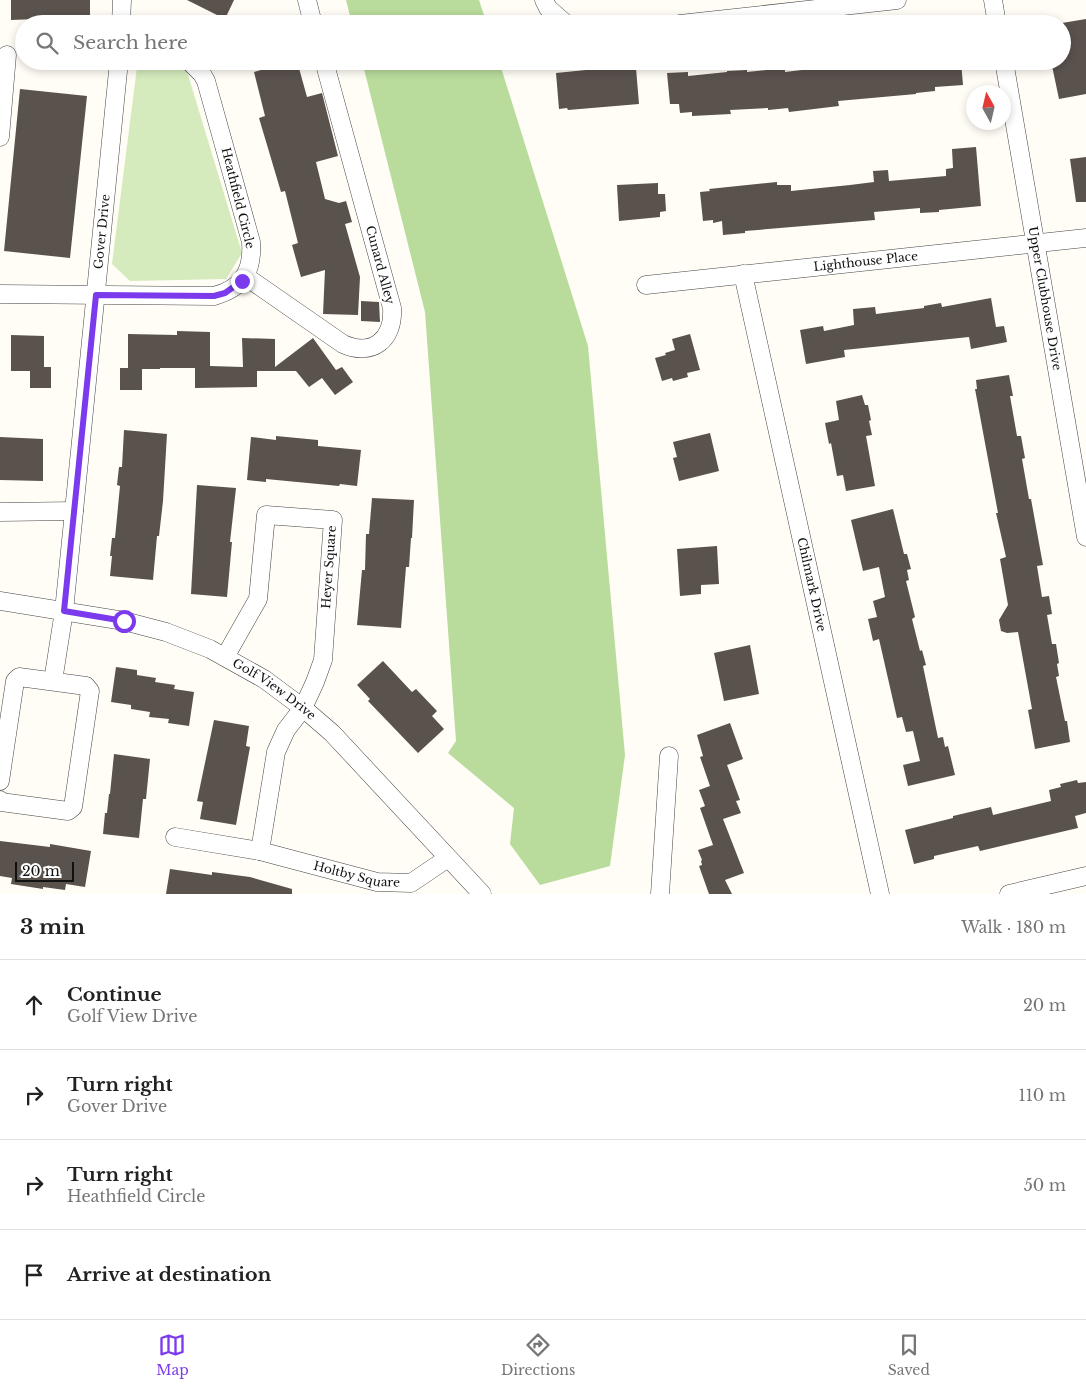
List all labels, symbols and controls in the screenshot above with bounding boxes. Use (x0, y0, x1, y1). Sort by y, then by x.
search box (15, 15, 1071, 70)
icon: search (33, 29, 61, 57)
text: Search here (73, 31, 188, 54)
north arrow (966, 85, 1011, 130)
street label: Heathfield Circle (219, 146, 258, 250)
street label: Gover Drive (90, 193, 113, 270)
street label: Cunard Alley (363, 224, 398, 306)
street label: Upper Clubhouse Drive (1026, 225, 1065, 372)
street label: Lighthouse Place (813, 248, 919, 274)
route end (231, 270, 254, 293)
street label: Heyer Square (318, 525, 339, 609)
street label: Chilmark Drive (794, 536, 830, 633)
route start (113, 610, 136, 633)
street label: Golf View Drive (230, 655, 319, 723)
street label: Holtby Square (312, 858, 400, 890)
scale bar (15, 859, 74, 882)
text: 20 m (22, 862, 60, 880)
text: 3 min (20, 914, 85, 940)
text: Walk · 180 m (961, 917, 1066, 937)
text: Continue (67, 983, 162, 1006)
icon: ahead (20, 991, 48, 1019)
text: 20 m (1023, 995, 1066, 1015)
text: Golf View Drive (67, 1006, 197, 1026)
text: Turn right (67, 1073, 173, 1096)
icon: right (20, 1081, 48, 1109)
text: 110 m (1019, 1085, 1066, 1105)
text: Gover Drive (67, 1096, 167, 1116)
text: Turn right (67, 1163, 173, 1186)
icon: right (20, 1171, 48, 1199)
text: 50 m (1024, 1175, 1066, 1195)
text: Heathfield Circle (67, 1186, 205, 1206)
icon: arrive (20, 1261, 48, 1289)
text: Arrive at destination (67, 1263, 271, 1286)
tab: Map (156, 1331, 189, 1379)
tab: Directions (501, 1331, 575, 1379)
tab: Saved (888, 1331, 930, 1379)

